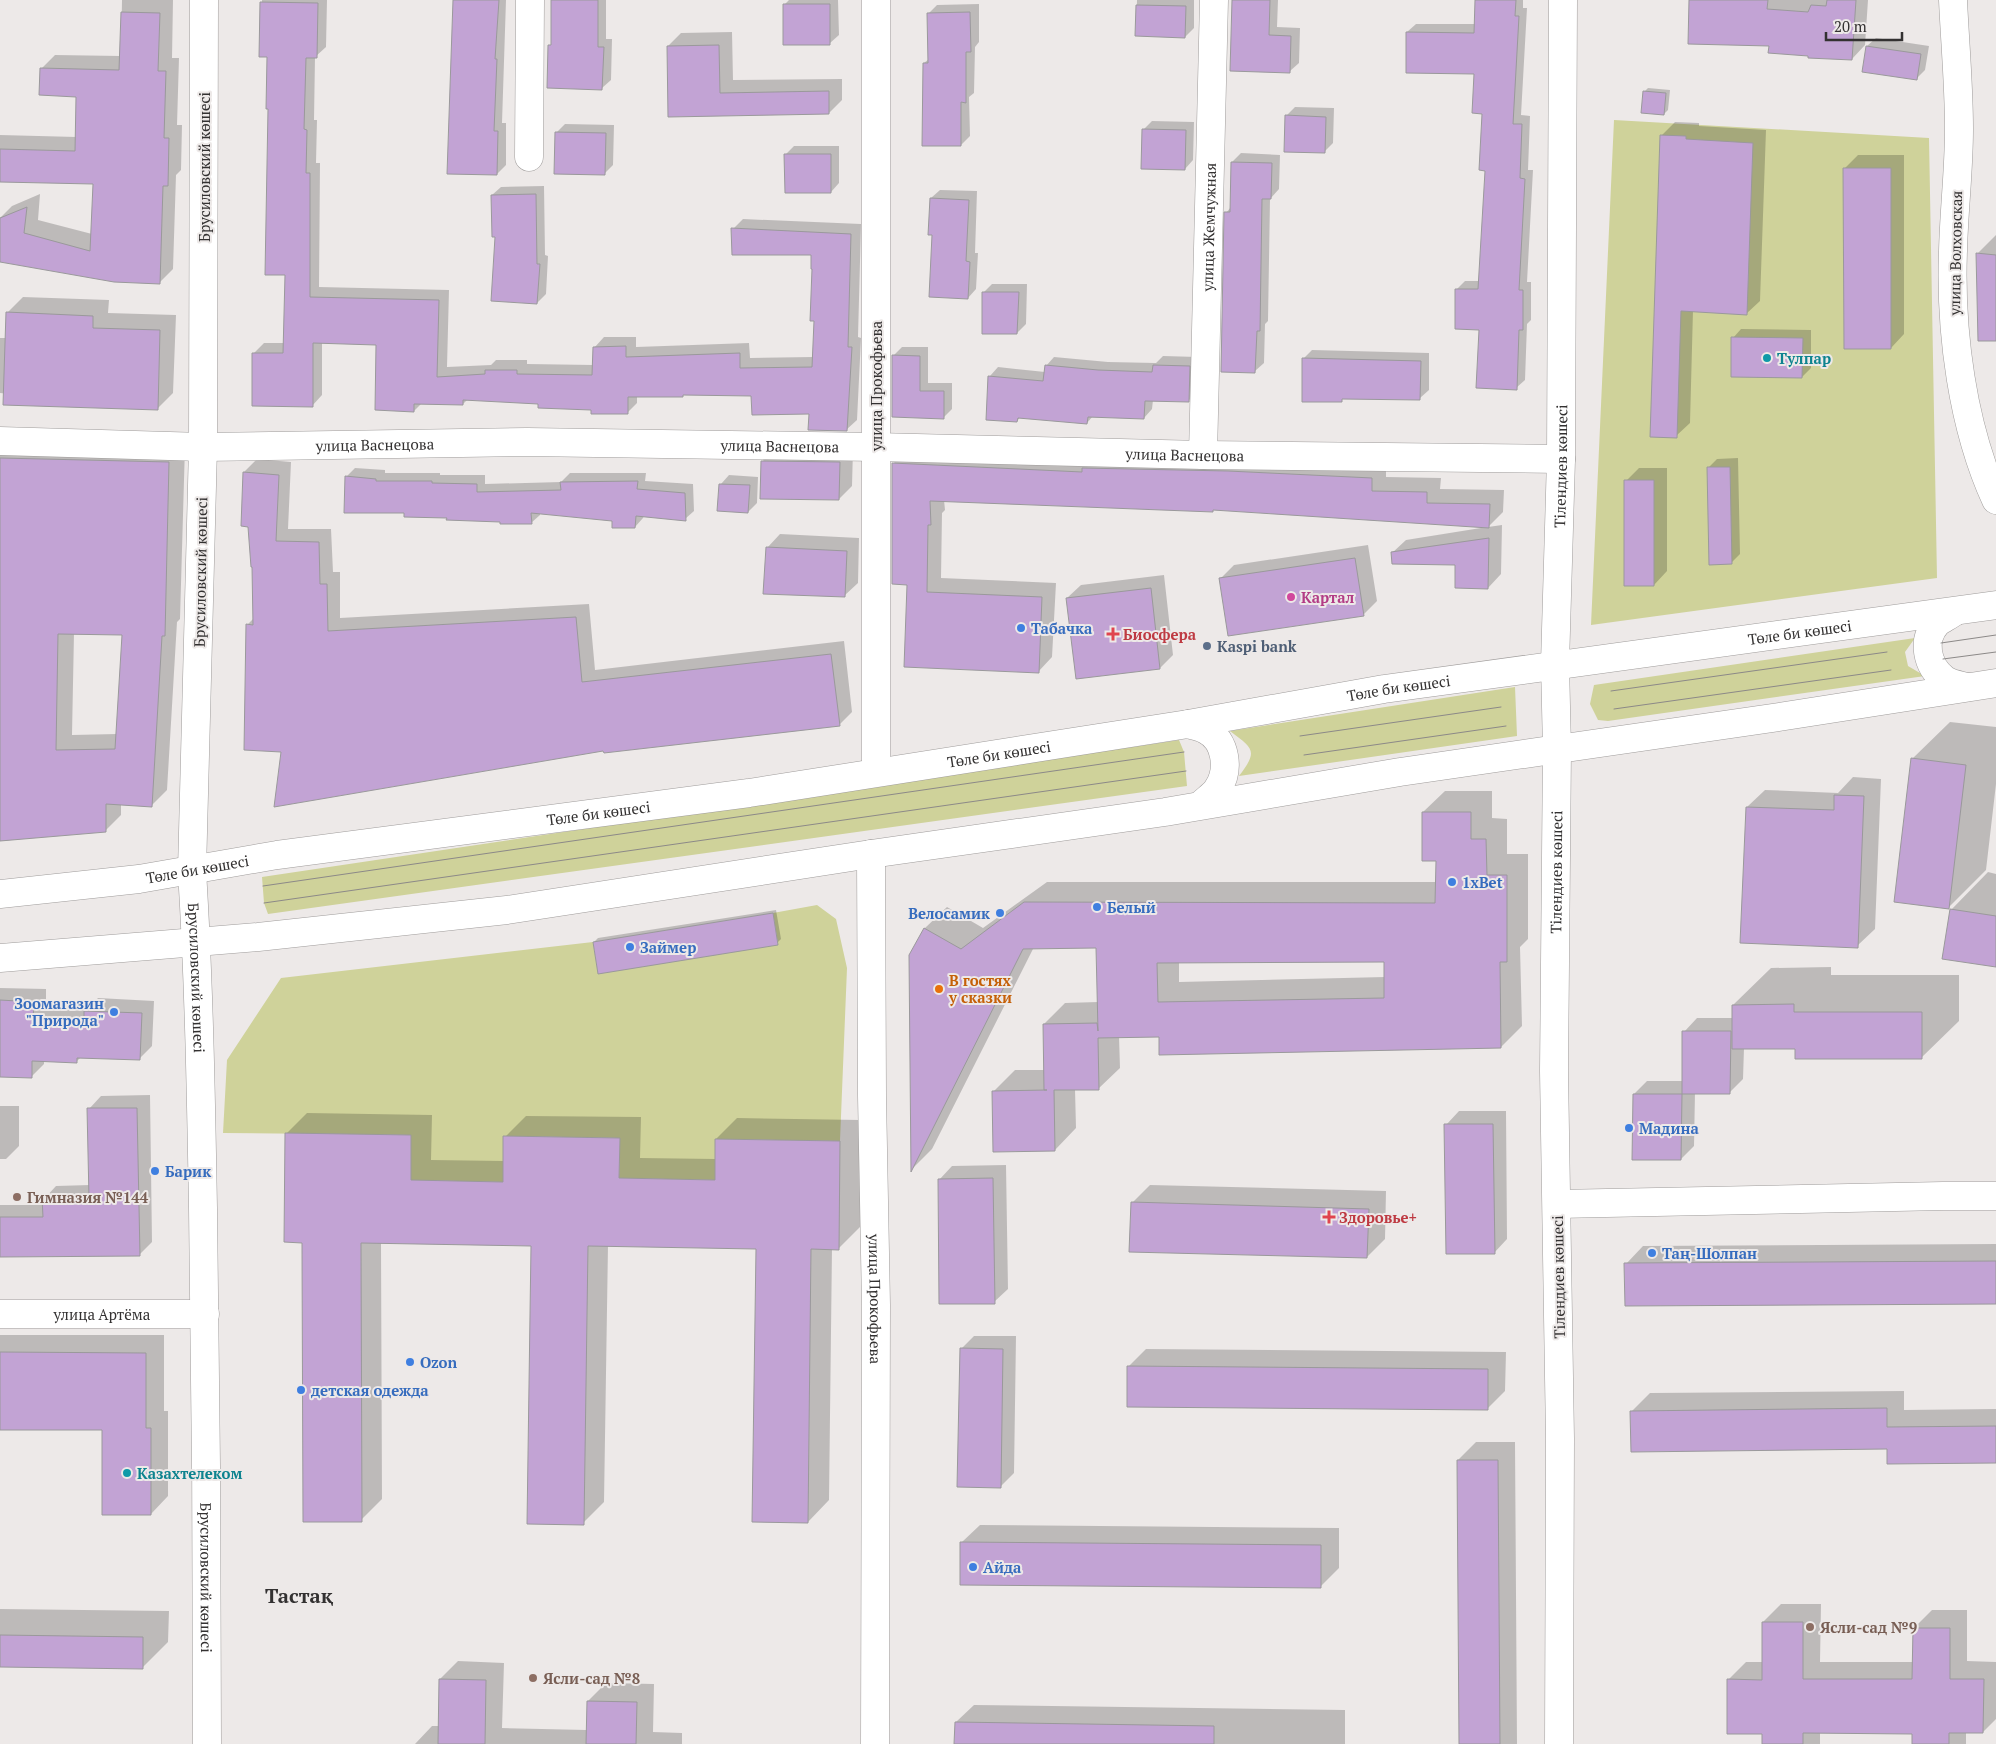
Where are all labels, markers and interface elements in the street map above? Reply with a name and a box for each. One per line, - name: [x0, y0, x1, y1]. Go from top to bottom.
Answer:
- scale bar: [1826, 10, 1902, 42]
- text: 20 m: [1834, 16, 1867, 36]
- street label: Брусиловский көшесі: [194, 92, 214, 242]
- street label: улица Жемчужная: [1197, 162, 1220, 293]
- street label: улица Волховская: [1944, 190, 1966, 317]
- street label: улица Прокофьева: [866, 321, 886, 452]
- place label: Тулпар: [1777, 348, 1831, 368]
- marker: Тулпар: [1761, 352, 1773, 364]
- street label: Тілендиев көшесі: [1549, 404, 1571, 528]
- street label: улица Васнецова: [314, 433, 435, 455]
- street label: улица Васнецова: [719, 435, 840, 456]
- street label: улица Васнецова: [1124, 443, 1245, 465]
- street label: Брусиловский көшесі: [189, 497, 211, 647]
- place label: Картал: [1301, 587, 1354, 607]
- marker: Картал: [1285, 591, 1297, 603]
- street label: Төле би көшесі: [1747, 615, 1853, 649]
- place label: Табачка: [1031, 618, 1093, 638]
- marker: Табачка: [1015, 622, 1027, 634]
- place label: Биосфера: [1123, 624, 1197, 644]
- marker: Биосфера: [1107, 628, 1119, 640]
- place label: Kaspi bank: [1217, 636, 1297, 656]
- marker: Kaspi bank: [1201, 640, 1213, 652]
- street label: Төле би көшесі: [1345, 670, 1452, 705]
- street label: Төле би көшесі: [946, 736, 1052, 772]
- street label: Төле би көшесі: [545, 796, 651, 829]
- street label: Тілендиев көшесі: [1545, 810, 1566, 934]
- street label: Төле би көшесі: [144, 850, 250, 888]
- place label: 1xBet: [1462, 872, 1503, 892]
- marker: 1xBet: [1446, 876, 1458, 888]
- place label: Белый: [1107, 897, 1156, 917]
- marker: Белый: [1091, 901, 1103, 913]
- street label: Брусиловский көшесі: [184, 902, 210, 1053]
- place label: Велосамик: [908, 903, 990, 923]
- marker: Велосамик: [994, 907, 1006, 919]
- place label: Займер: [640, 937, 696, 957]
- marker: Займер: [624, 941, 636, 953]
- place label: В гостях у сказки: [948, 970, 1012, 1007]
- marker: В гостях у сказки: [933, 983, 945, 995]
- place label: Зоомагазин "Природа": [14, 993, 104, 1030]
- marker: Зоомагазин "Природа": [108, 1006, 120, 1018]
- place label: Мадина: [1639, 1118, 1699, 1138]
- marker: Мадина: [1623, 1122, 1635, 1134]
- place label: Барик: [165, 1161, 211, 1181]
- marker: Барик: [149, 1165, 161, 1177]
- place label: Гимназия №144: [27, 1187, 149, 1207]
- marker: Гимназия №144: [11, 1191, 23, 1203]
- place label: Здоровье+: [1339, 1207, 1417, 1227]
- marker: Здоровье+: [1323, 1211, 1335, 1223]
- street label: Тілендиев көшесі: [1547, 1215, 1569, 1339]
- street label: улица Прокофьева: [865, 1233, 886, 1365]
- place label: Таң-Шолпан: [1662, 1243, 1757, 1263]
- marker: Таң-Шолпан: [1646, 1247, 1658, 1259]
- street label: улица Артёма: [53, 1304, 151, 1324]
- place label: Ozon: [420, 1352, 457, 1372]
- marker: Ozon: [404, 1356, 416, 1368]
- place label: детская одежда: [311, 1380, 429, 1400]
- marker: детская одежда: [295, 1384, 307, 1396]
- place label: Казахтелеком: [137, 1463, 242, 1483]
- marker: Казахтелеком: [121, 1467, 133, 1479]
- street label: Брусиловский көшесі: [196, 1502, 217, 1653]
- place label: Айда: [983, 1557, 1022, 1577]
- marker: Айда: [967, 1561, 979, 1573]
- district label: Тастақ: [265, 1582, 334, 1609]
- place label: Ясли-сад №9: [1820, 1617, 1917, 1637]
- marker: Ясли-сад №9: [1804, 1621, 1816, 1633]
- place label: Ясли-сад №8: [543, 1668, 640, 1688]
- marker: Ясли-сад №8: [527, 1672, 539, 1684]

